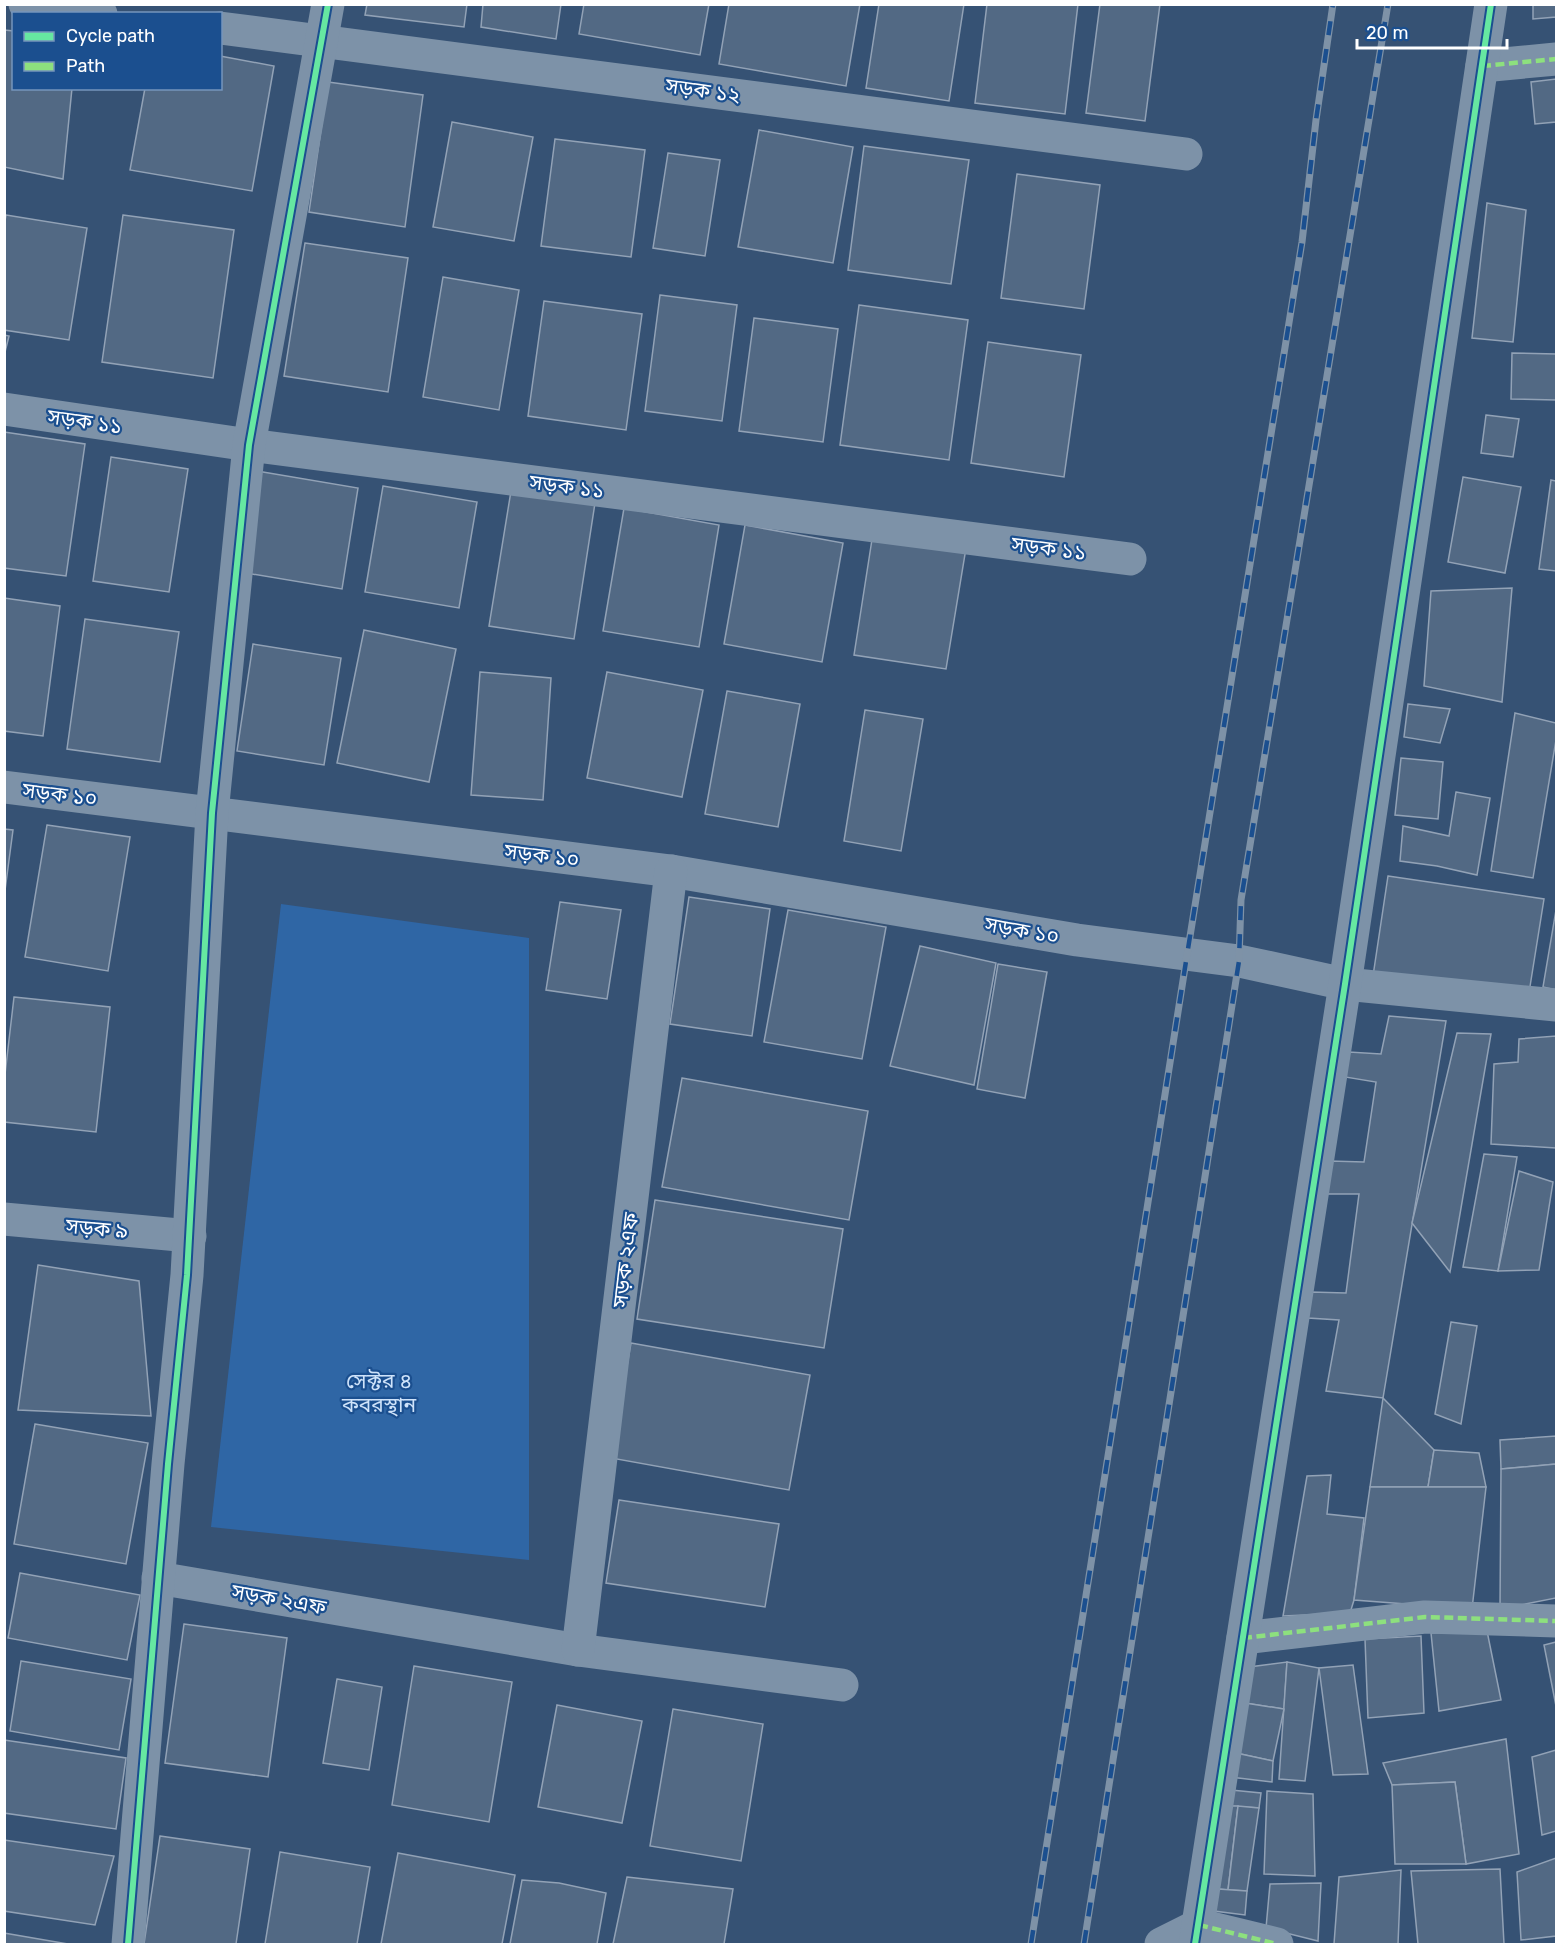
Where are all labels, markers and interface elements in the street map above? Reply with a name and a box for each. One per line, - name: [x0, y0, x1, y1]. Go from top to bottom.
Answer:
- legend: [12, 12, 222, 90]
- scale bar: [1357, 12, 1507, 50]
- text: 20 m: [1366, 22, 1408, 44]
- text: Cycle path: [66, 25, 155, 47]
- text: Path: [66, 55, 105, 77]
- street label: সড়ক ১২: [663, 72, 742, 108]
- street label: সড়ক ১১: [45, 403, 124, 439]
- street label: সড়ক ১১: [527, 469, 606, 503]
- street label: সড়ক ১১: [1009, 531, 1088, 565]
- street label: সড়ক ১০: [20, 777, 99, 811]
- street label: সড়ক ১০: [502, 838, 581, 872]
- street label: সড়ক ১০: [982, 911, 1061, 949]
- street label: সড়ক ২এফ: [607, 1211, 643, 1310]
- street label: সড়ক ৯: [64, 1213, 129, 1243]
- park label: সেক্টর ৪ কবরস্থান: [341, 1368, 416, 1417]
- street label: সড়ক ২এফ: [229, 1578, 329, 1620]

